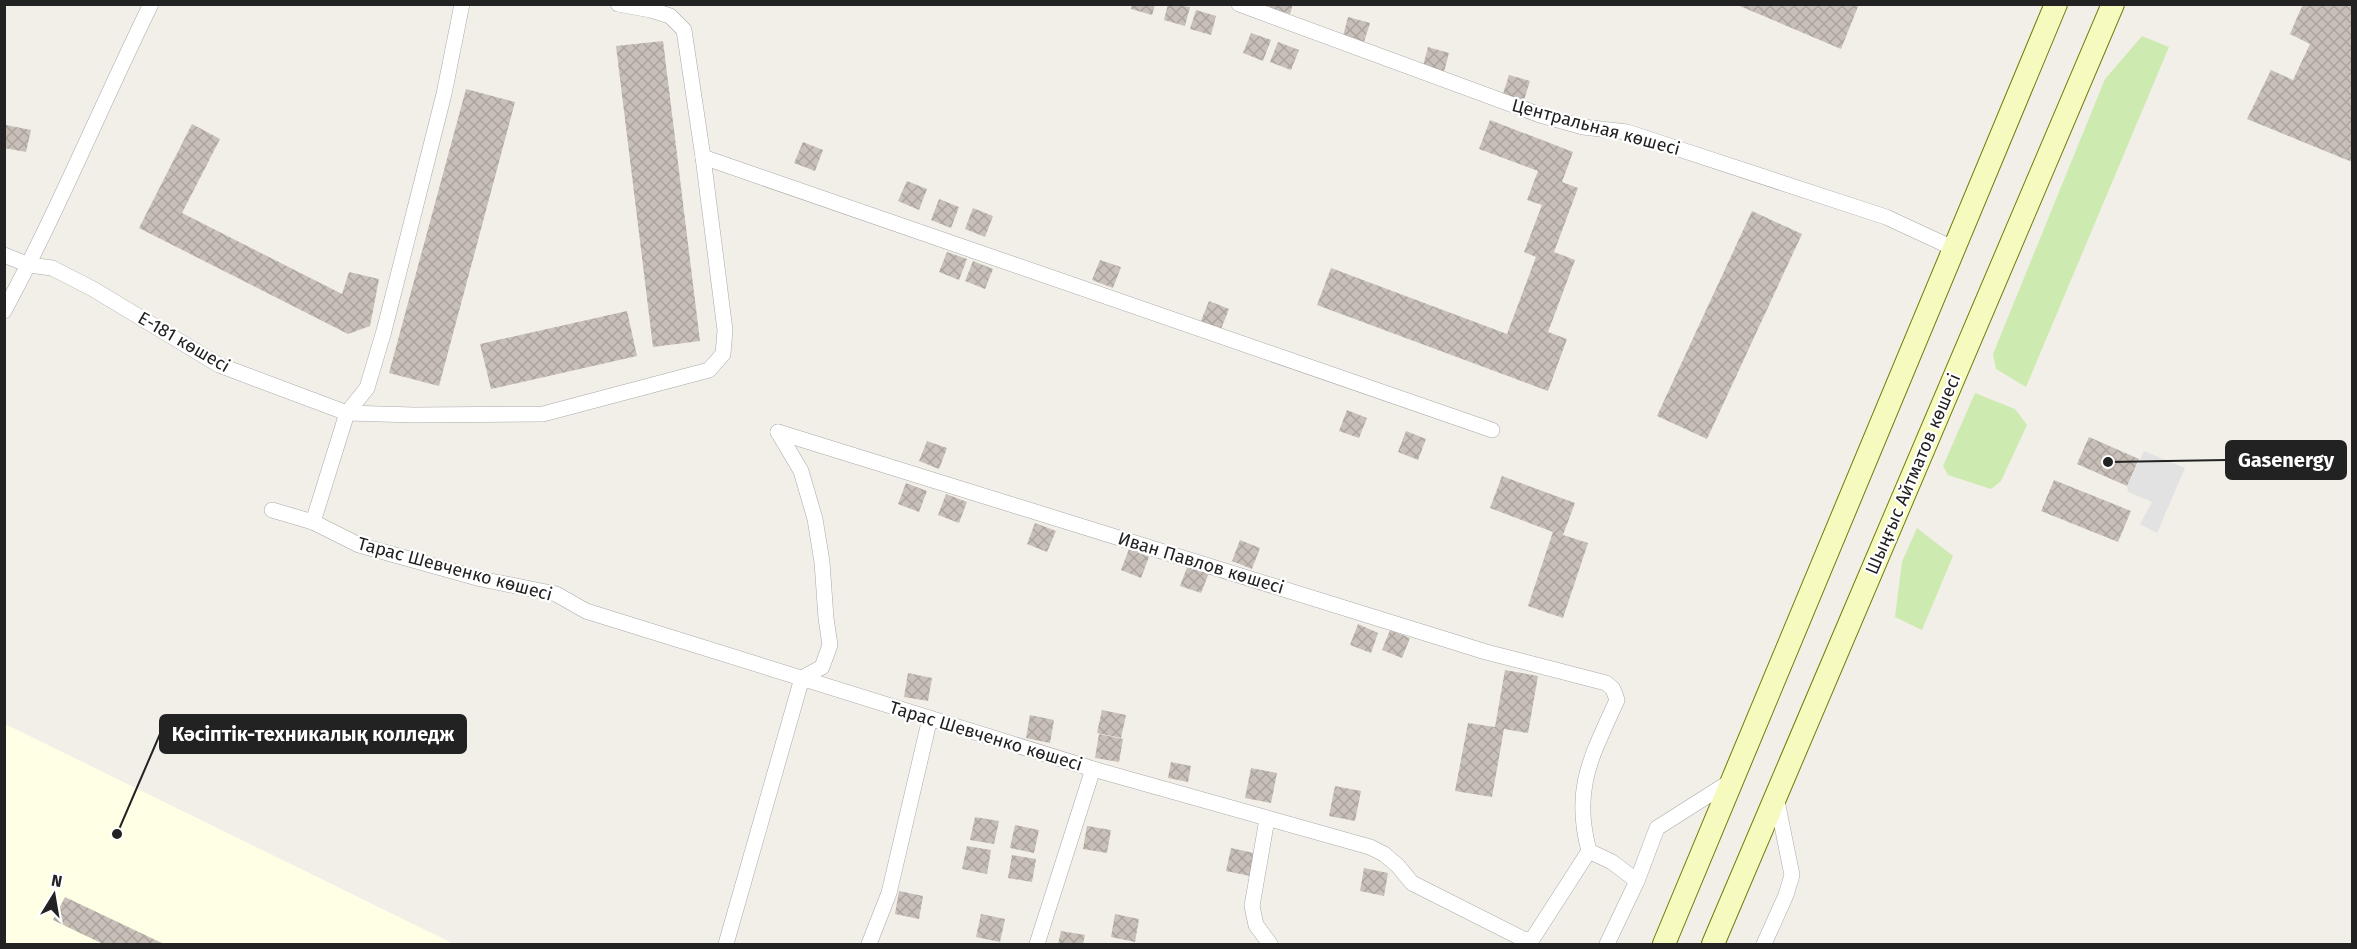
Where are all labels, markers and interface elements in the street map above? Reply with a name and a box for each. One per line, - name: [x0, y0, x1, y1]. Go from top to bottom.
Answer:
- street label: Центральная көшесі: [1510, 94, 1682, 160]
- street label: Е-181 көшесі: [134, 307, 234, 377]
- street label: Шыңғыс Айтматов көшесі: [1861, 370, 1965, 578]
- callout: Gasenergy: [2226, 441, 2346, 479]
- text: Gasenergy: [2238, 448, 2335, 472]
- street label: Иван Павлов көшесі: [1115, 527, 1287, 599]
- street label: Тарас Шевченко көшесі: [355, 532, 555, 606]
- street label: Тарас Шевченко көшесі: [887, 696, 1085, 776]
- callout: Кәсіптік-техникалық колледж: [160, 715, 466, 753]
- text: Кәсіптік-техникалық колледж: [172, 722, 455, 746]
- north arrow: [24, 865, 84, 925]
- text: N: [50, 870, 64, 891]

